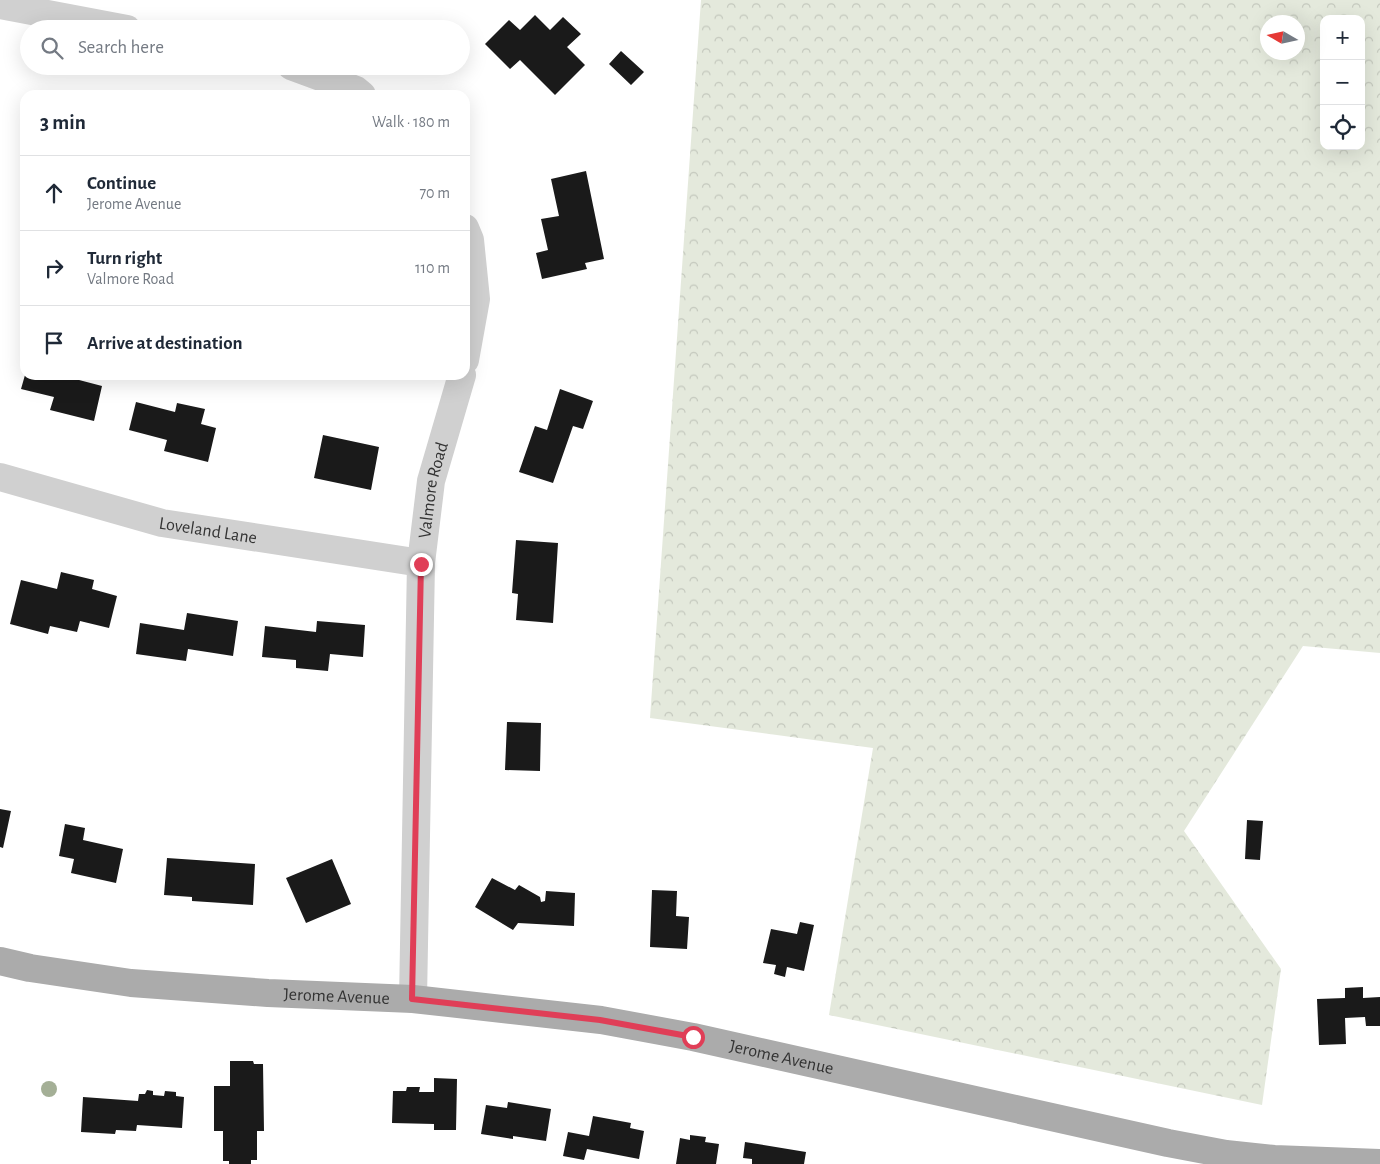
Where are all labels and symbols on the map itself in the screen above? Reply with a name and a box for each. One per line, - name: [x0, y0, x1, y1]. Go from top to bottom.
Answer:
- north arrow: [1260, 15, 1305, 60]
- street label: Valmore Road: [416, 440, 452, 539]
- street label: Loveland Lane: [158, 515, 258, 548]
- route end: [410, 553, 433, 576]
- street label: Jerome Avenue: [283, 986, 390, 1008]
- route start: [682, 1026, 705, 1049]
- street label: Jerome Avenue: [728, 1037, 835, 1078]

